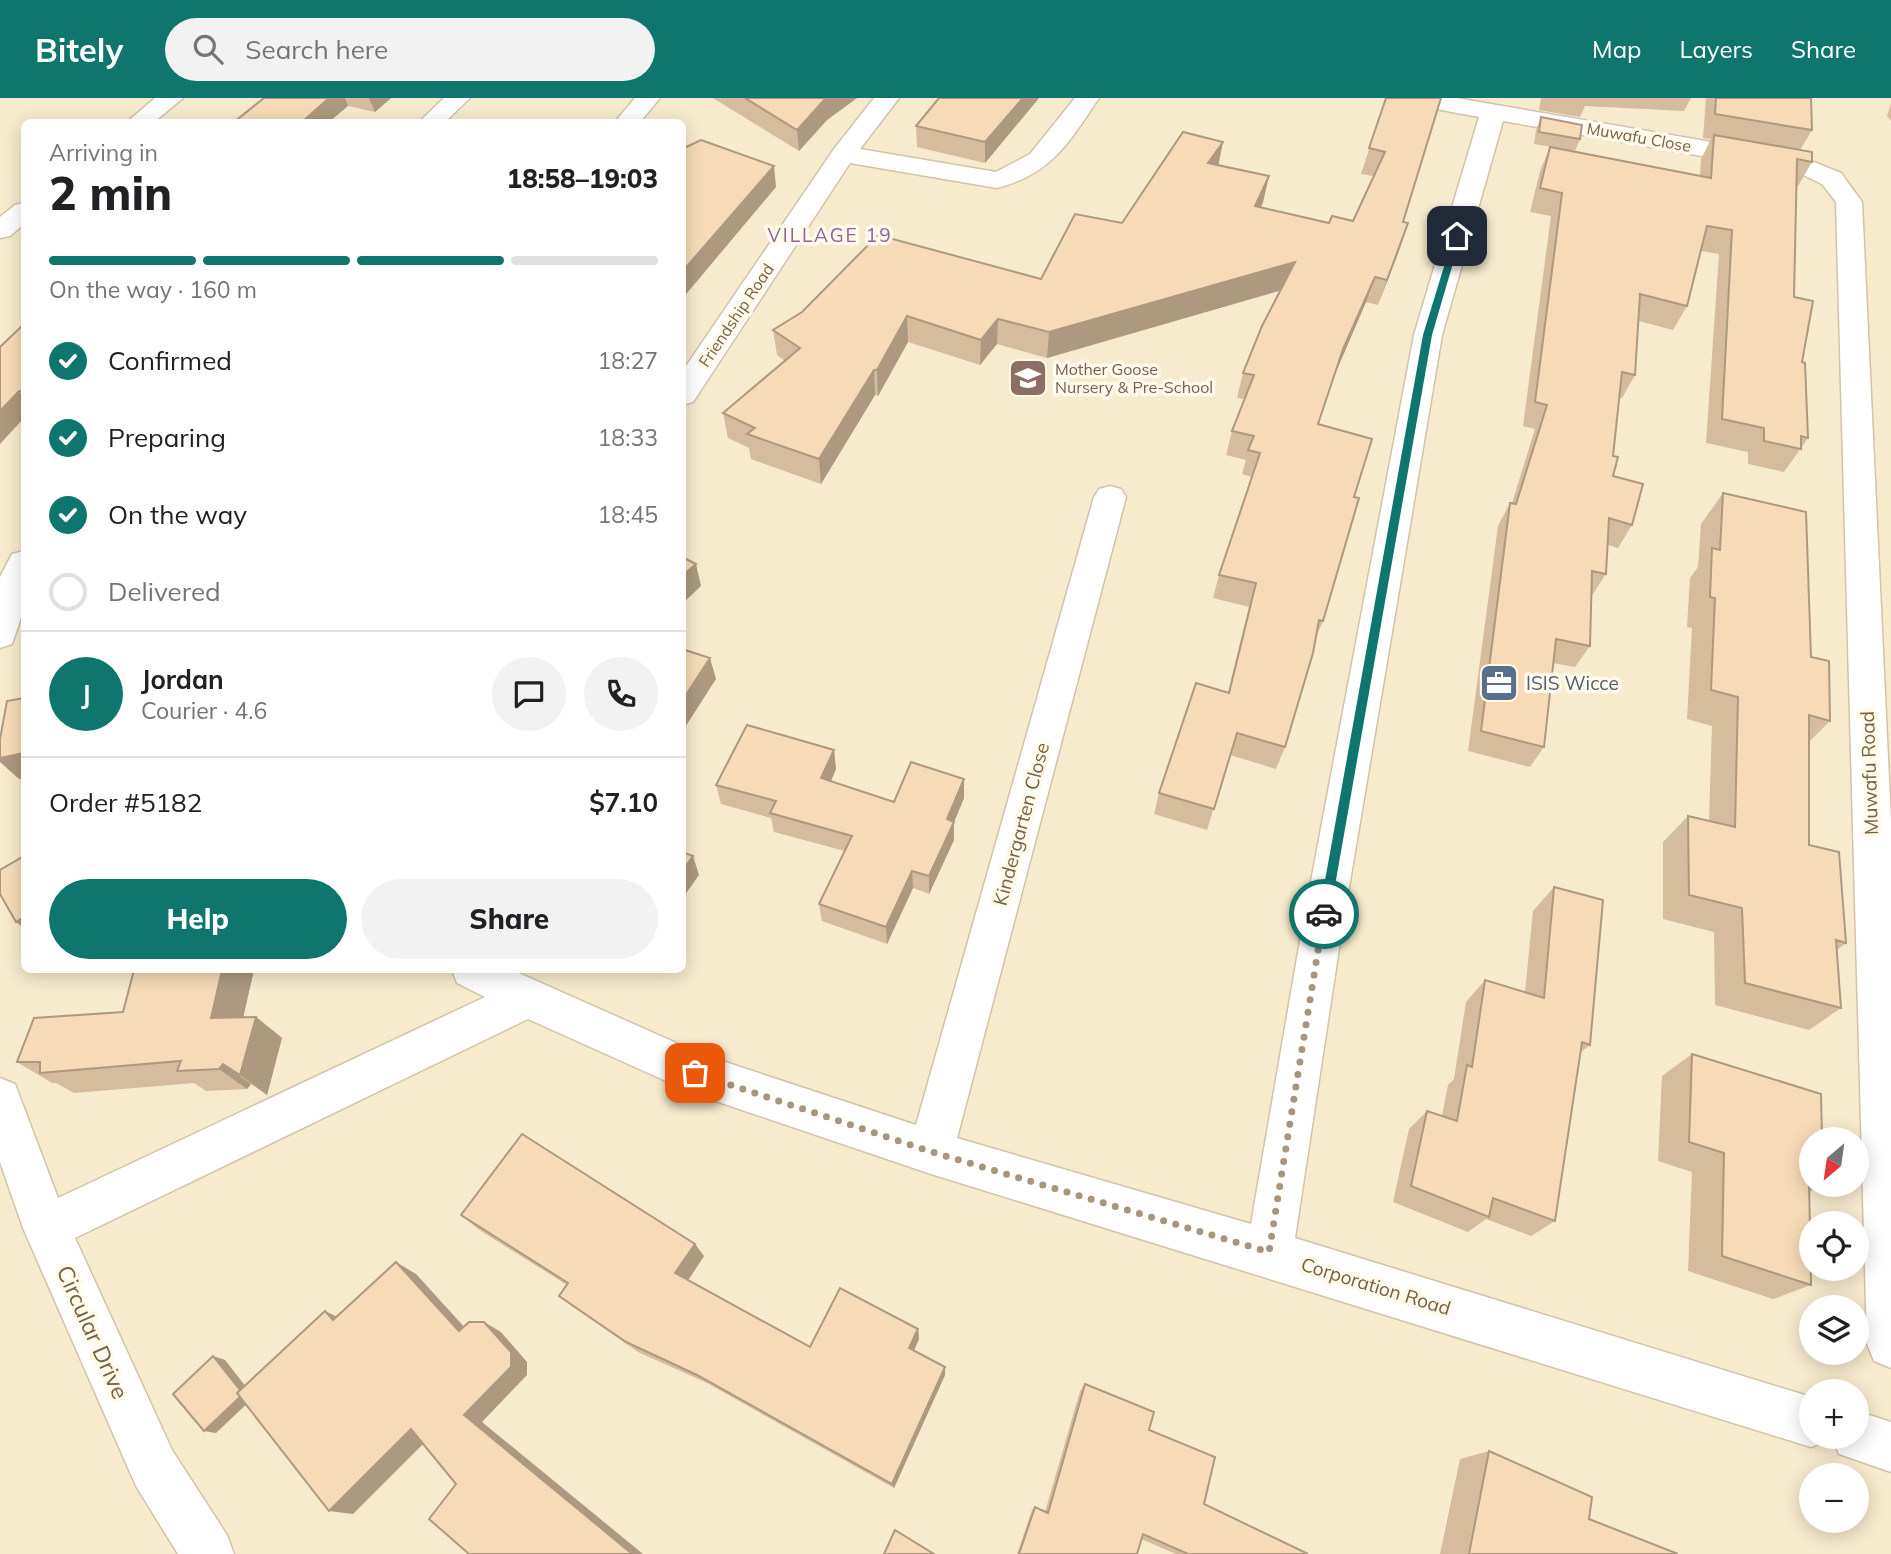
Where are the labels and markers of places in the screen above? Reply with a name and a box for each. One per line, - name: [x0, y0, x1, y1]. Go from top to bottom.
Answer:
- pin: [1427, 206, 1487, 266]
- school or university icon: Mother Goose Nursery & Pre-School: [1007, 357, 1049, 399]
- place label: Mother Goose Nursery & Pre-School: [1055, 359, 1213, 397]
- office icon: ISIS Wicce: [1478, 662, 1520, 704]
- place label: ISIS Wicce: [1526, 671, 1619, 695]
- pin: [665, 1043, 725, 1103]

